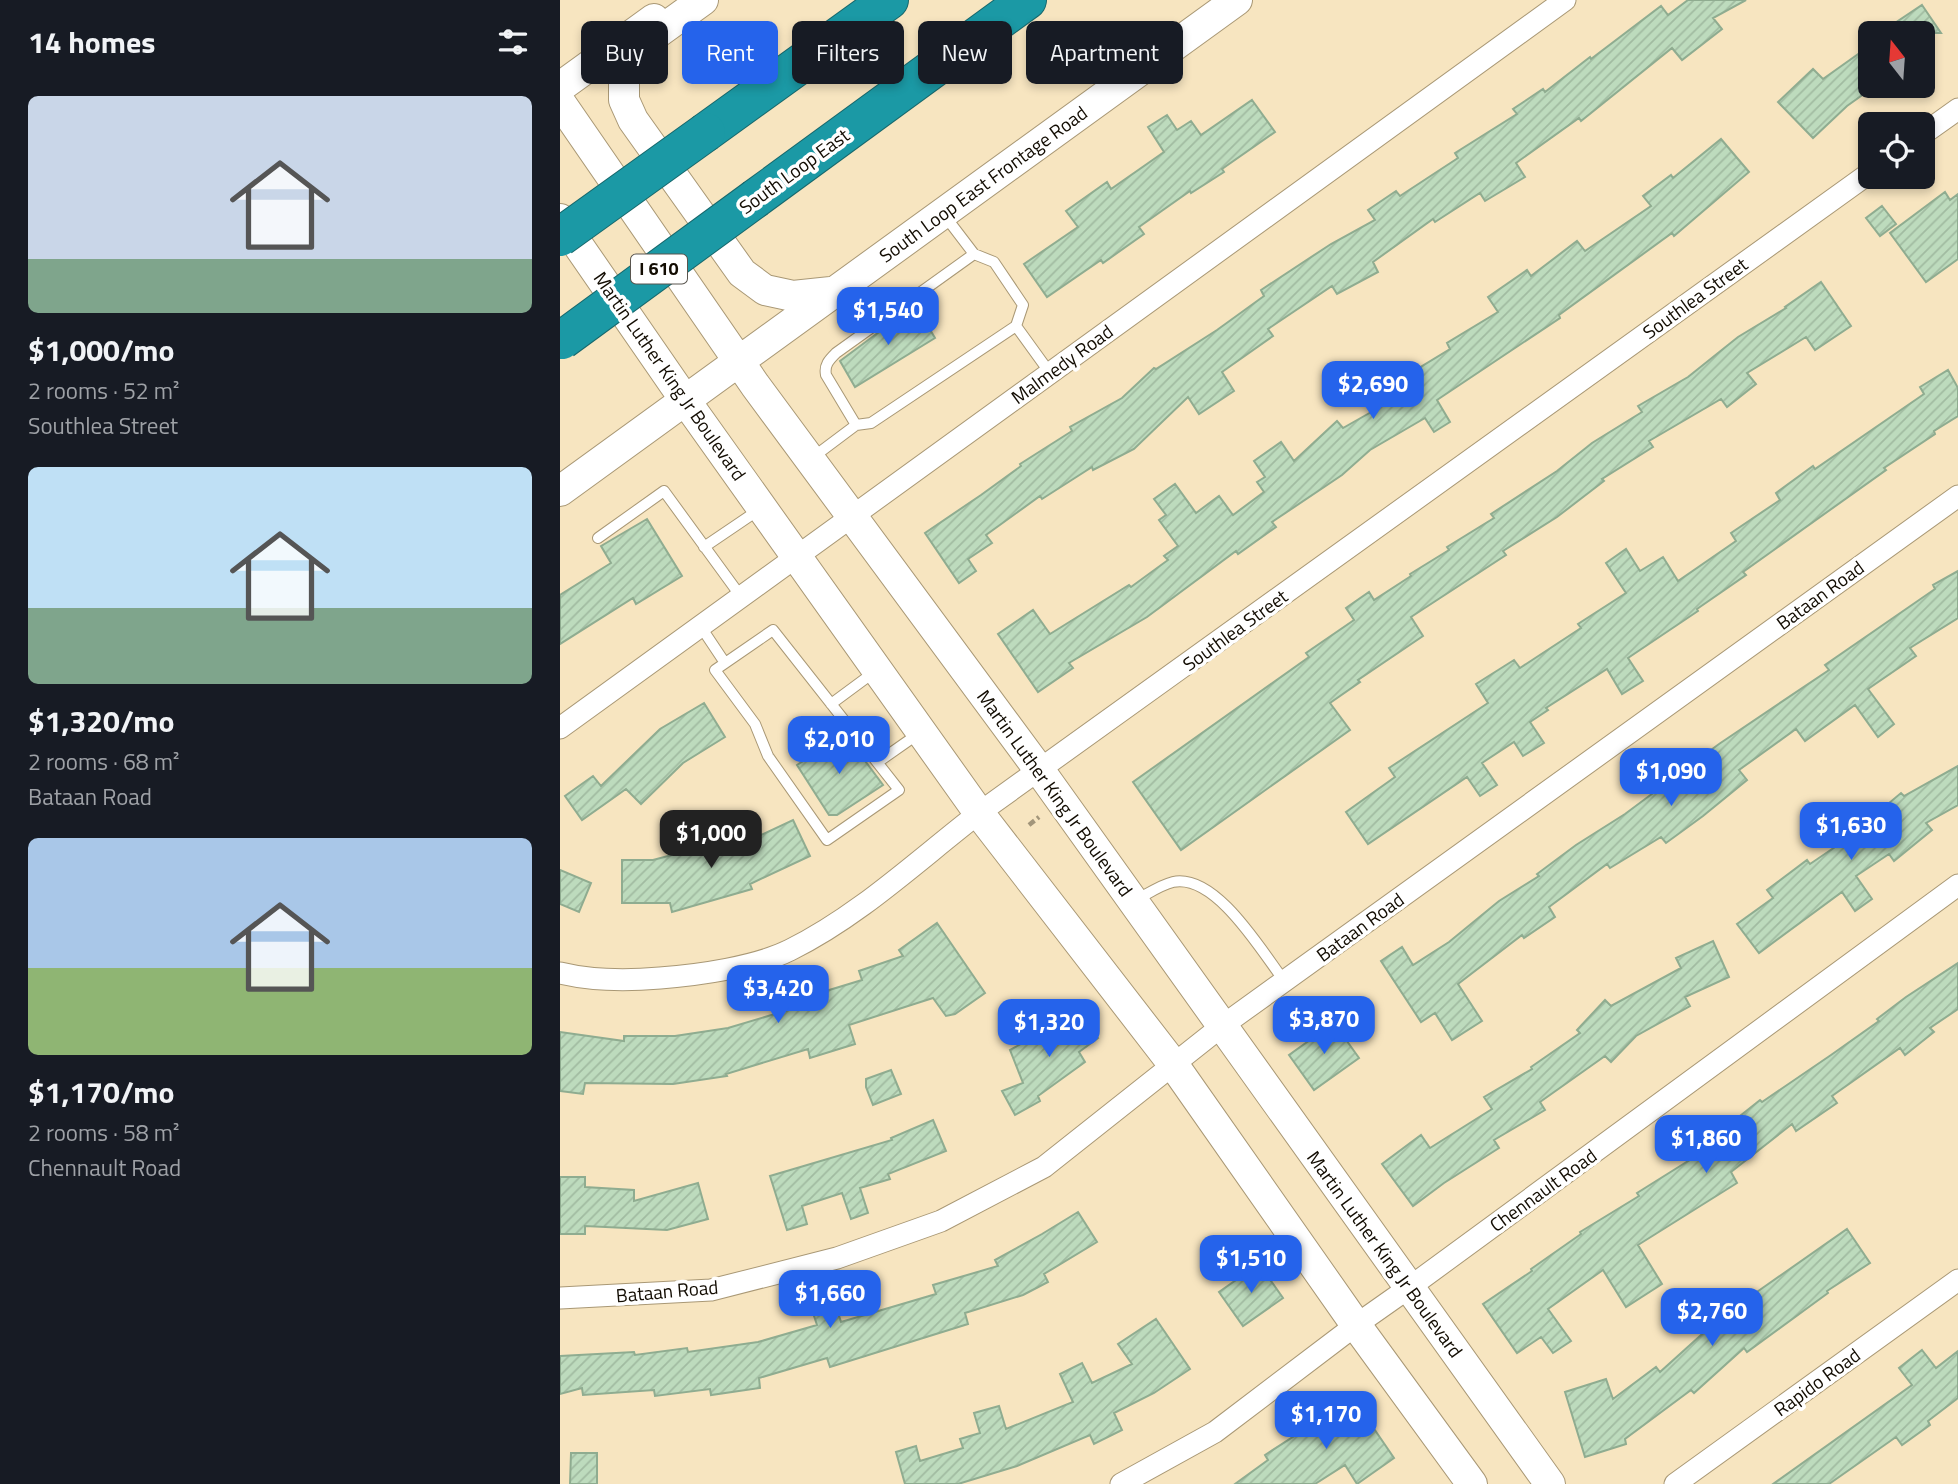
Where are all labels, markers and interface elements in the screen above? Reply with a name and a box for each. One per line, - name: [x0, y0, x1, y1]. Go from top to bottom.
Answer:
- text: 14 homes: [28, 19, 155, 65]
- chip: Buy: [581, 21, 668, 84]
- chip: Rent: [682, 21, 778, 84]
- chip: Filters: [792, 21, 904, 84]
- chip: New: [918, 21, 1012, 84]
- chip: Apartment: [1026, 21, 1183, 84]
- north arrow: [1858, 21, 1936, 98]
- map controls: [1858, 21, 1935, 189]
- icon: filters: [494, 23, 532, 61]
- street label: South Loop East Frontage Road: [872, 98, 1093, 269]
- button: locate: [1858, 112, 1935, 189]
- street label: South Loop East: [732, 120, 855, 221]
- icon: home: [217, 142, 343, 268]
- street label: Southlea Street: [1636, 249, 1754, 346]
- road number: I 610: [631, 255, 687, 284]
- street label: Martin Luther King Jr Boulevard: [587, 265, 754, 486]
- pin: $1,540: [831, 288, 945, 347]
- text: $1,540: [853, 292, 923, 327]
- street label: Malmedy Road: [1005, 317, 1119, 411]
- text: $1,000/mo: [28, 327, 174, 373]
- pin: $2,690: [1316, 362, 1430, 421]
- text: $2,690: [1338, 366, 1408, 401]
- text: 2 rooms · 52 m²: [28, 373, 179, 408]
- text: Southlea Street: [28, 408, 178, 443]
- icon: home: [217, 513, 343, 639]
- street label: Bataan Road: [1770, 553, 1870, 636]
- street label: Southlea Street: [1176, 581, 1294, 678]
- street label: Martin Luther King Jr Boulevard: [970, 683, 1140, 902]
- text: $1,320/mo: [28, 698, 174, 744]
- pin: $2,010: [782, 716, 896, 776]
- text: $2,010: [804, 721, 874, 756]
- text: 2 rooms · 68 m²: [28, 744, 179, 779]
- pin: $1,090: [1614, 748, 1728, 808]
- text: $1,090: [1636, 753, 1706, 788]
- text: Bataan Road: [28, 779, 152, 814]
- pin: $1,630: [1794, 802, 1908, 862]
- text: $1,630: [1816, 807, 1886, 842]
- pin: $1,000: [654, 810, 768, 870]
- text: $1,000: [676, 815, 746, 850]
- icon: home: [217, 884, 343, 1010]
- street label: Bataan Road: [1310, 885, 1410, 968]
- pin: $3,420: [721, 965, 835, 1025]
- text: $3,420: [743, 970, 813, 1005]
- pin: $3,870: [1267, 996, 1381, 1056]
- pin: $1,320: [992, 1000, 1106, 1059]
- text: $3,870: [1289, 1001, 1359, 1036]
- text: $1,320: [1014, 1004, 1084, 1039]
- text: $1,170/mo: [28, 1069, 174, 1115]
- text: 2 rooms · 58 m²: [28, 1115, 179, 1150]
- pin: $1,860: [1649, 1116, 1763, 1175]
- text: $1,860: [1671, 1120, 1741, 1155]
- street label: Chennault Road: [1483, 1141, 1602, 1239]
- street label: Martin Luther King Jr Boulevard: [1300, 1144, 1470, 1363]
- text: Chennault Road: [28, 1150, 181, 1185]
- pin: $1,510: [1194, 1236, 1308, 1295]
- text: $1,510: [1216, 1240, 1286, 1275]
- pin: $1,660: [773, 1270, 887, 1330]
- street label: Bataan Road: [615, 1272, 719, 1309]
- text: $1,660: [795, 1275, 865, 1310]
- pin: $2,760: [1655, 1288, 1769, 1348]
- text: $2,760: [1677, 1293, 1747, 1328]
- street label: Rapido Road: [1767, 1340, 1866, 1423]
- pin: $1,170: [1269, 1392, 1383, 1451]
- text: $1,170: [1291, 1396, 1361, 1431]

